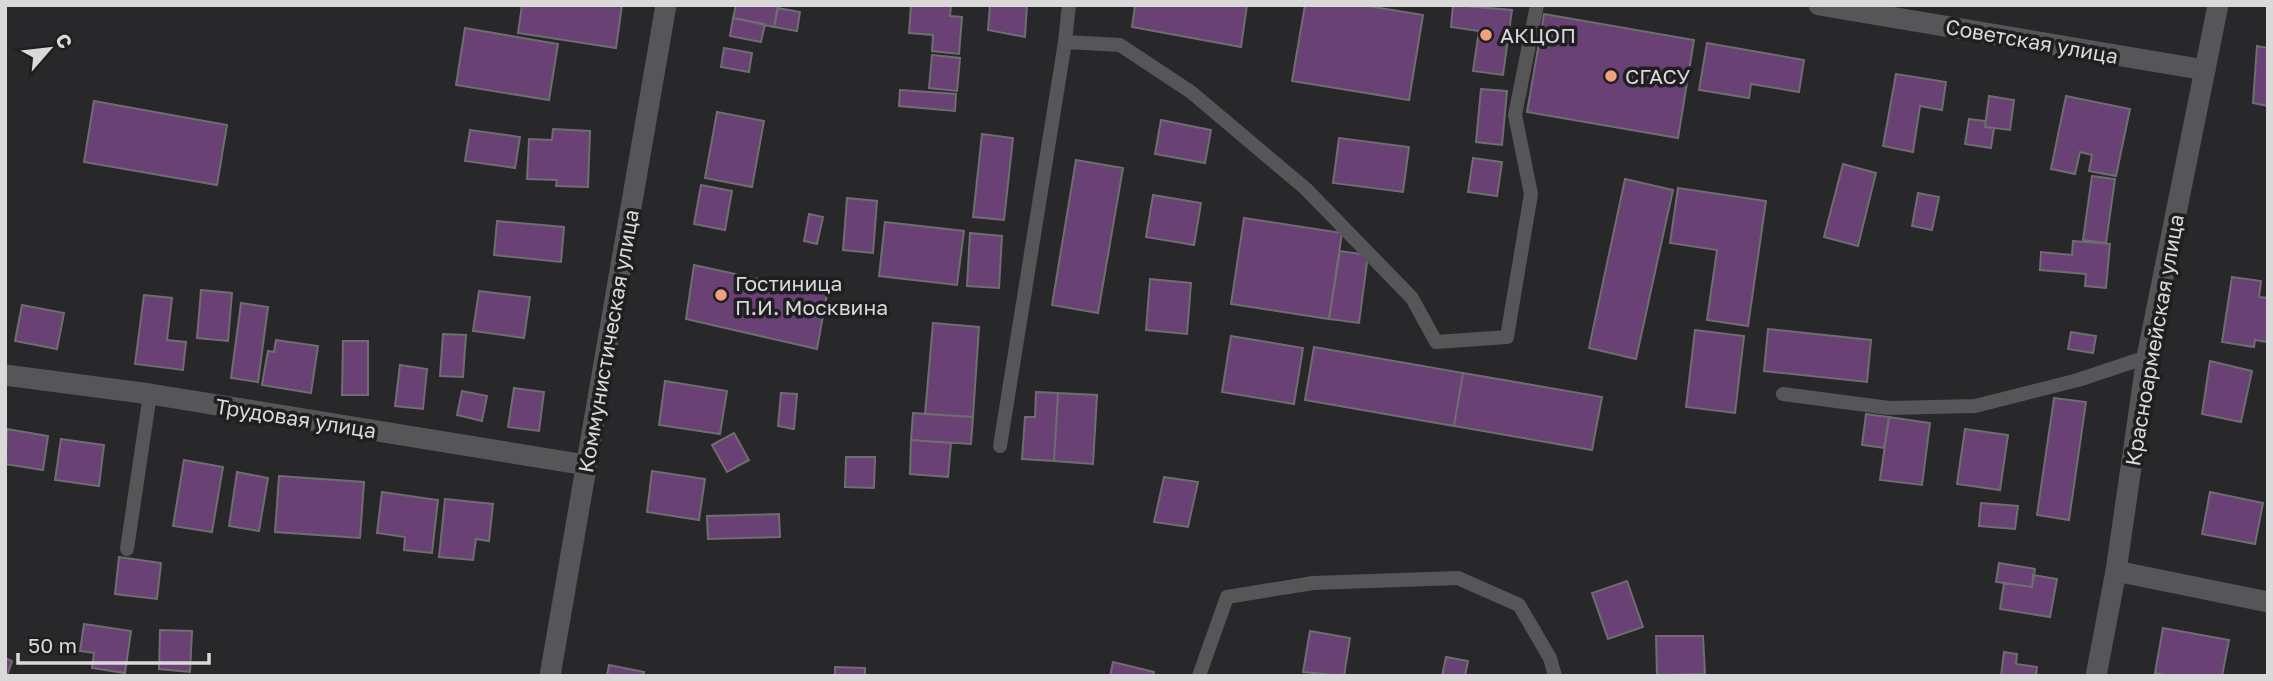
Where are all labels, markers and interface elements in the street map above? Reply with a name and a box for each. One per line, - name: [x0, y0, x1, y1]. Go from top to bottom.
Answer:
- street label: Советская улица: [1944, 13, 2120, 69]
- north arrow: [14, 14, 84, 84]
- place label: АКЦОП: [1500, 22, 1576, 48]
- marker: АКЦОП: [1478, 27, 1494, 43]
- text: С: [51, 29, 78, 52]
- place label: СГАСУ: [1625, 63, 1690, 89]
- marker: СГАСУ: [1603, 68, 1619, 84]
- street label: Коммунистическая улица: [572, 207, 644, 475]
- street label: Красноармейская улица: [2119, 212, 2189, 468]
- place label: Гостиница П.И. Москвина: [735, 270, 888, 320]
- marker: Гостиница П.И. Москвина: [713, 287, 729, 303]
- street label: Трудовая улица: [214, 392, 378, 444]
- scale bar: [18, 622, 208, 666]
- text: 50 m: [28, 632, 77, 658]

